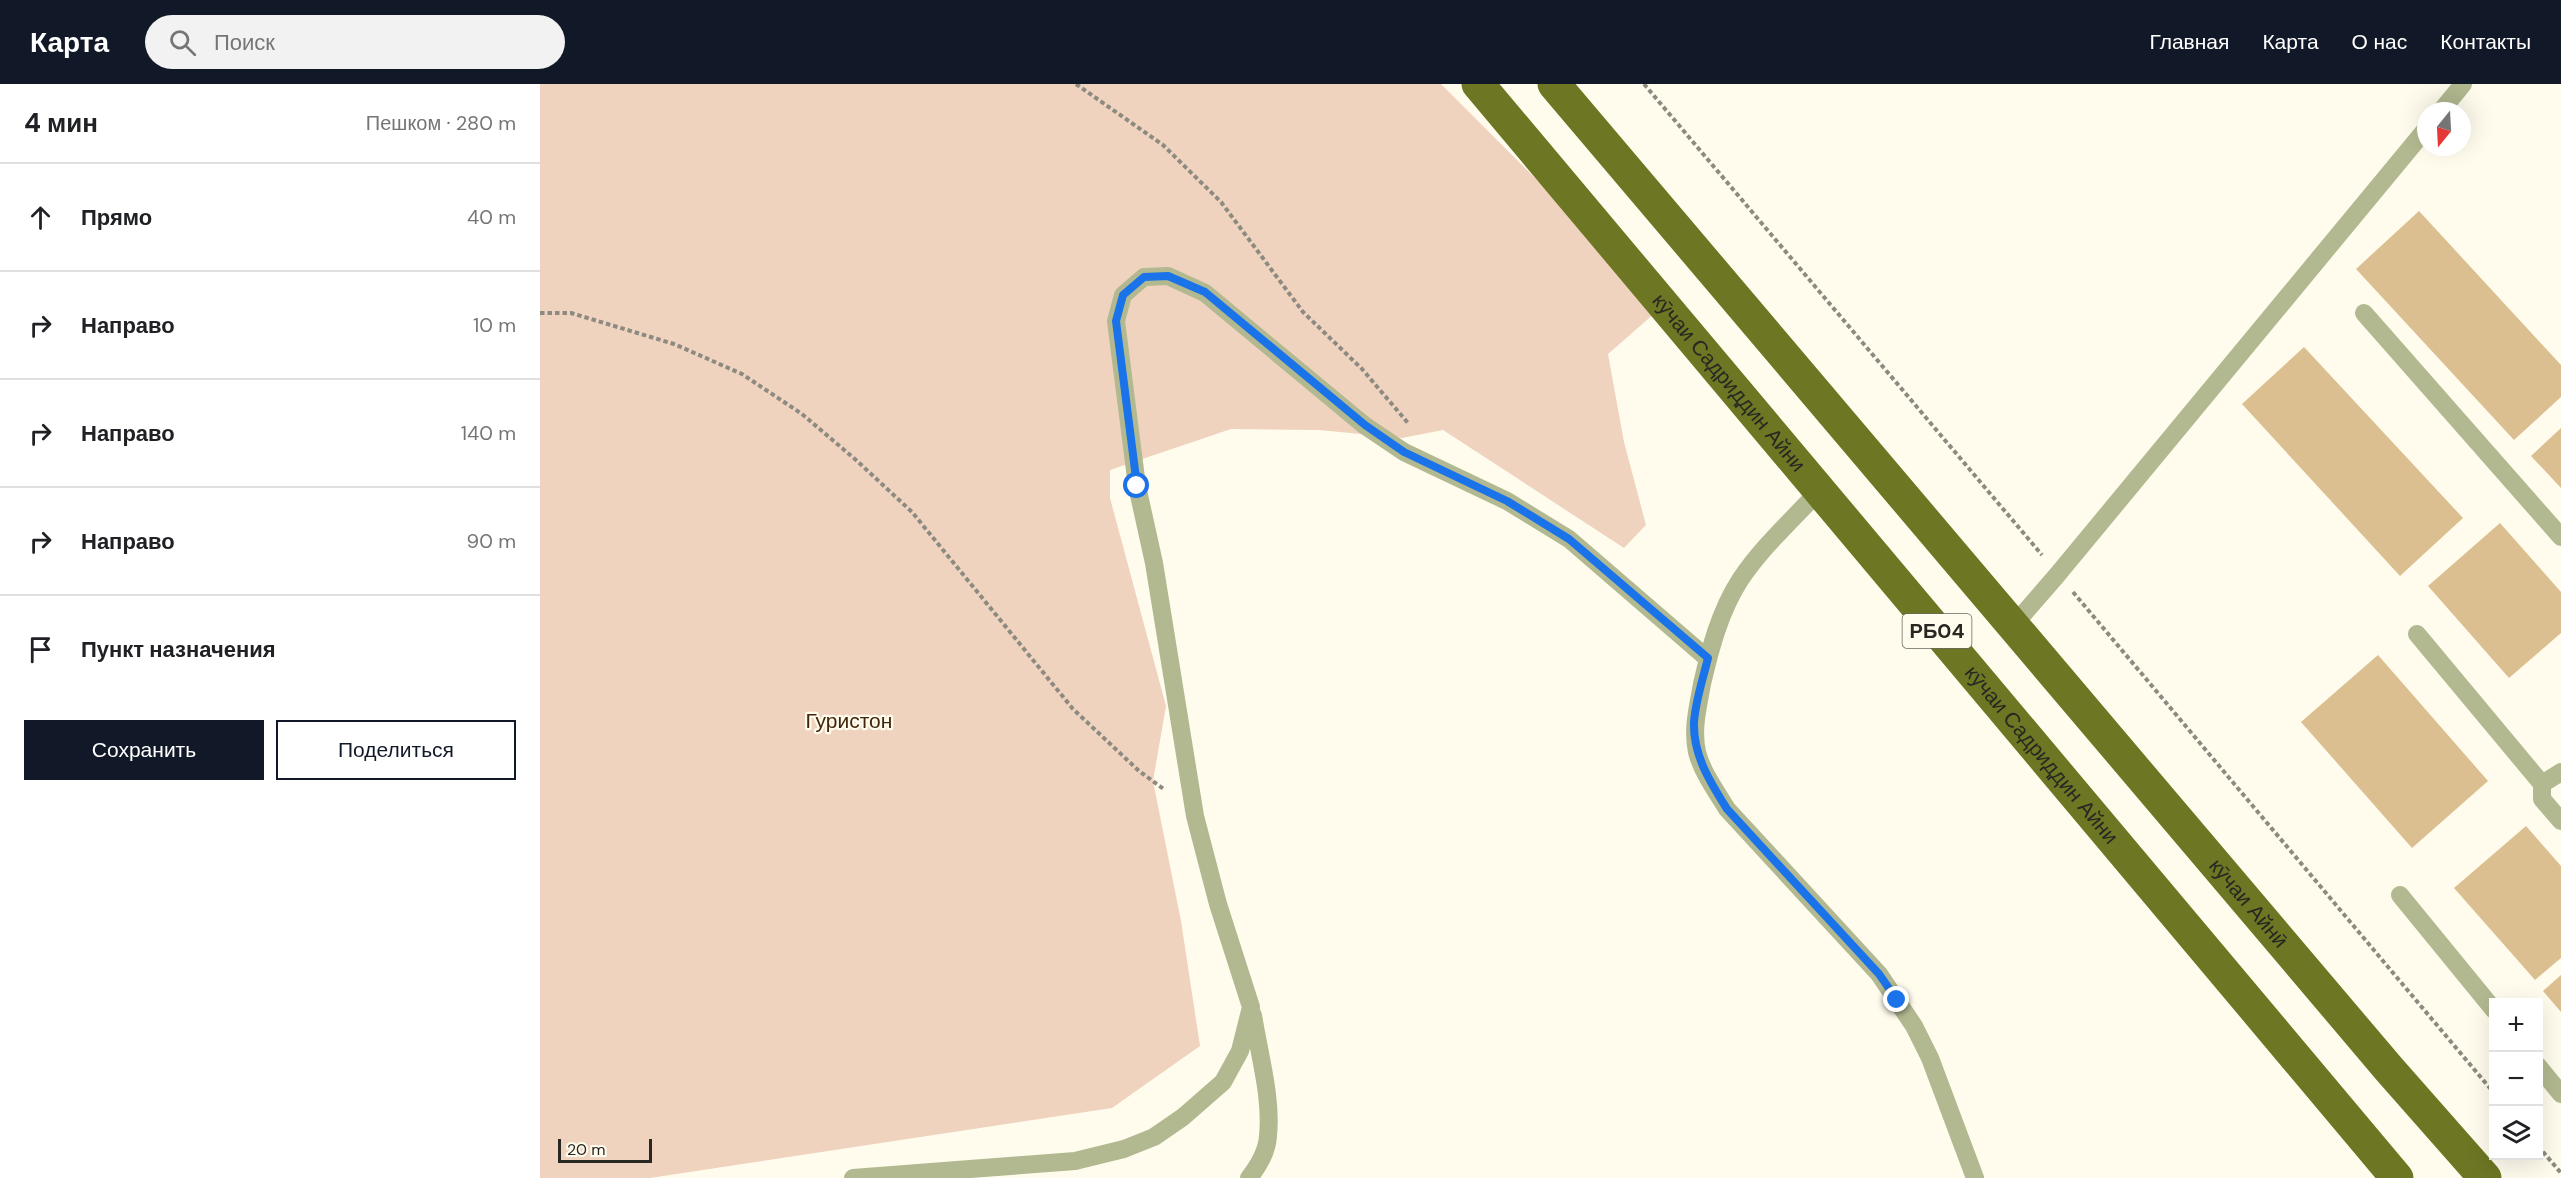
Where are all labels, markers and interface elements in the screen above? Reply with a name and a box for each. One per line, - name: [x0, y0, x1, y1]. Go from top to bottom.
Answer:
- search box: [145, 15, 565, 69]
- text: Карта: [30, 24, 109, 61]
- icon: search: [166, 26, 199, 59]
- text: Поиск: [214, 28, 275, 57]
- text: Главная: [2149, 28, 2229, 56]
- text: Карта: [2262, 28, 2319, 56]
- text: О нас: [2352, 28, 2407, 56]
- text: Контакты: [2440, 28, 2531, 56]
- north arrow: [2417, 102, 2471, 156]
- text: 4 мин: [24, 106, 98, 140]
- text: Пешком · 280 m: [366, 110, 516, 136]
- icon: ahead: [24, 201, 57, 234]
- text: Прямо: [81, 203, 152, 232]
- text: 40 m: [467, 204, 516, 230]
- street label: кӯчаи Садриддин Айни: [1646, 287, 1812, 478]
- icon: right: [24, 309, 57, 342]
- text: Направо: [81, 311, 175, 340]
- text: 10 m: [473, 312, 516, 338]
- icon: right: [24, 417, 57, 450]
- text: Направо: [81, 419, 175, 448]
- text: 140 m: [461, 420, 516, 446]
- route start: [1123, 472, 1149, 498]
- icon: right: [24, 525, 57, 558]
- text: Направо: [81, 527, 175, 556]
- text: 90 m: [467, 528, 516, 554]
- road number: РБ04: [1902, 614, 1972, 648]
- icon: arrive: [24, 633, 57, 666]
- text: Пункт назначения: [81, 635, 276, 664]
- street label: кӯчаи Садриддин Айни: [1958, 660, 2125, 850]
- park label: Гуристон: [806, 707, 892, 735]
- button: Сохранить: [24, 720, 264, 780]
- button: Поделиться: [276, 720, 516, 780]
- street label: кӯчаи Айнӣ: [2203, 853, 2294, 954]
- route end: [1883, 986, 1909, 1012]
- map controls: [2489, 998, 2543, 1160]
- button: +: [2489, 998, 2543, 1052]
- button: −: [2489, 1052, 2543, 1106]
- button: layers: [2489, 1106, 2543, 1160]
- scale bar: [558, 1136, 652, 1164]
- text: 20 m: [567, 1139, 606, 1160]

